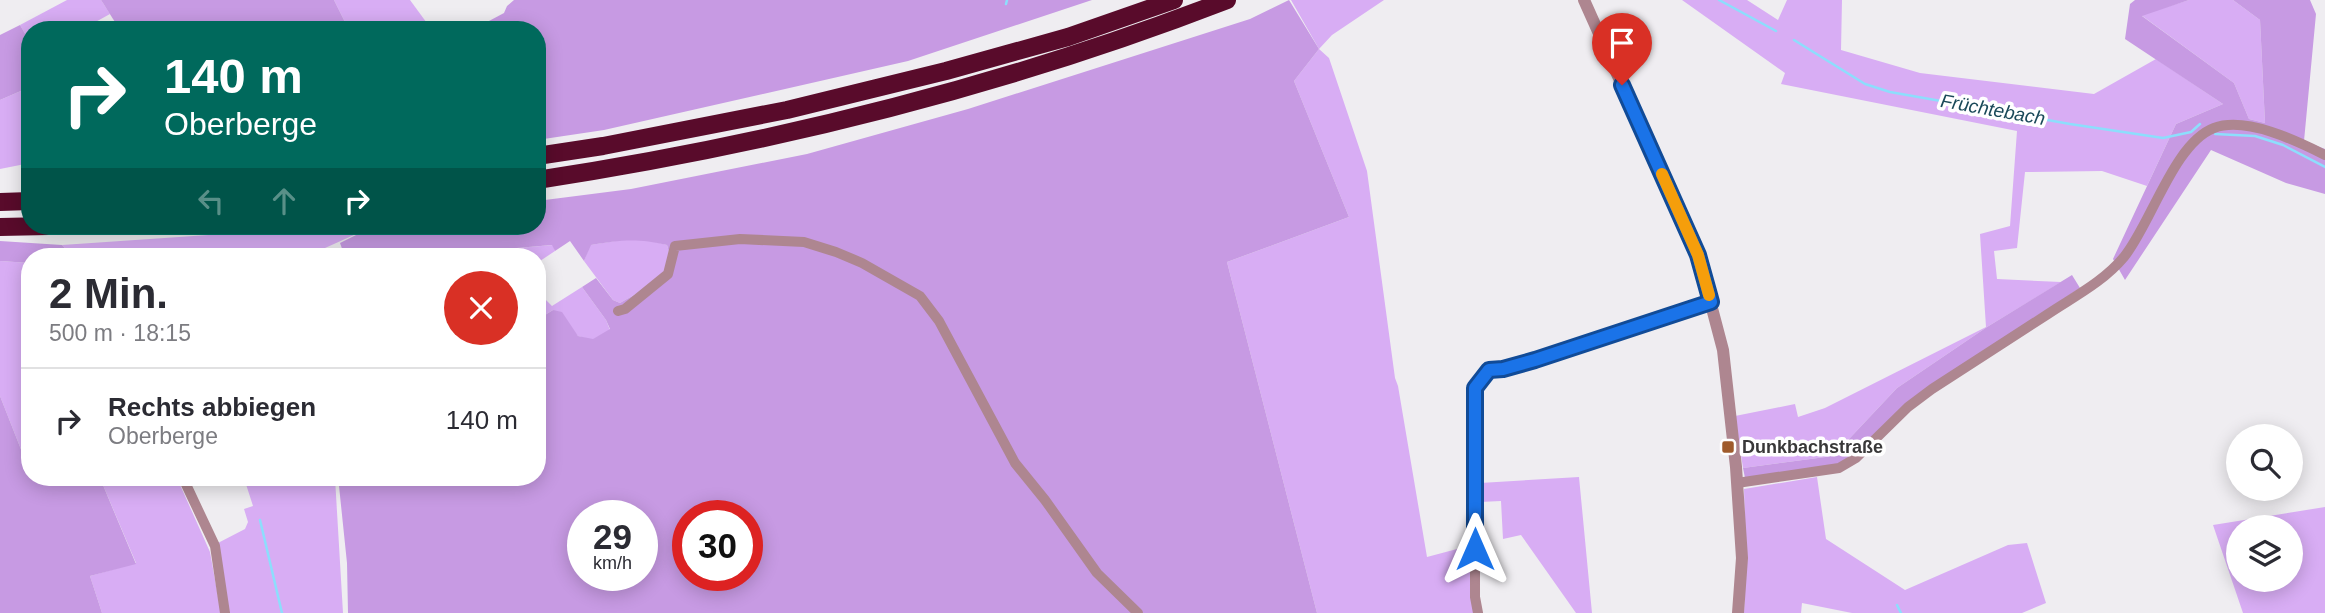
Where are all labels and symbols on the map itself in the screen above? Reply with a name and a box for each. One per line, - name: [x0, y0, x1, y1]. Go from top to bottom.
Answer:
- pin: [1592, 13, 1652, 85]
- water label: Früchtebach: [1939, 90, 2047, 129]
- place label: Dunkbachstraße: [1742, 437, 1883, 457]
- marker: Dunkbachstraße: [1720, 439, 1736, 455]
- speed limit sign: 30: [672, 500, 763, 591]
- position arrow: [1438, 512, 1512, 586]

